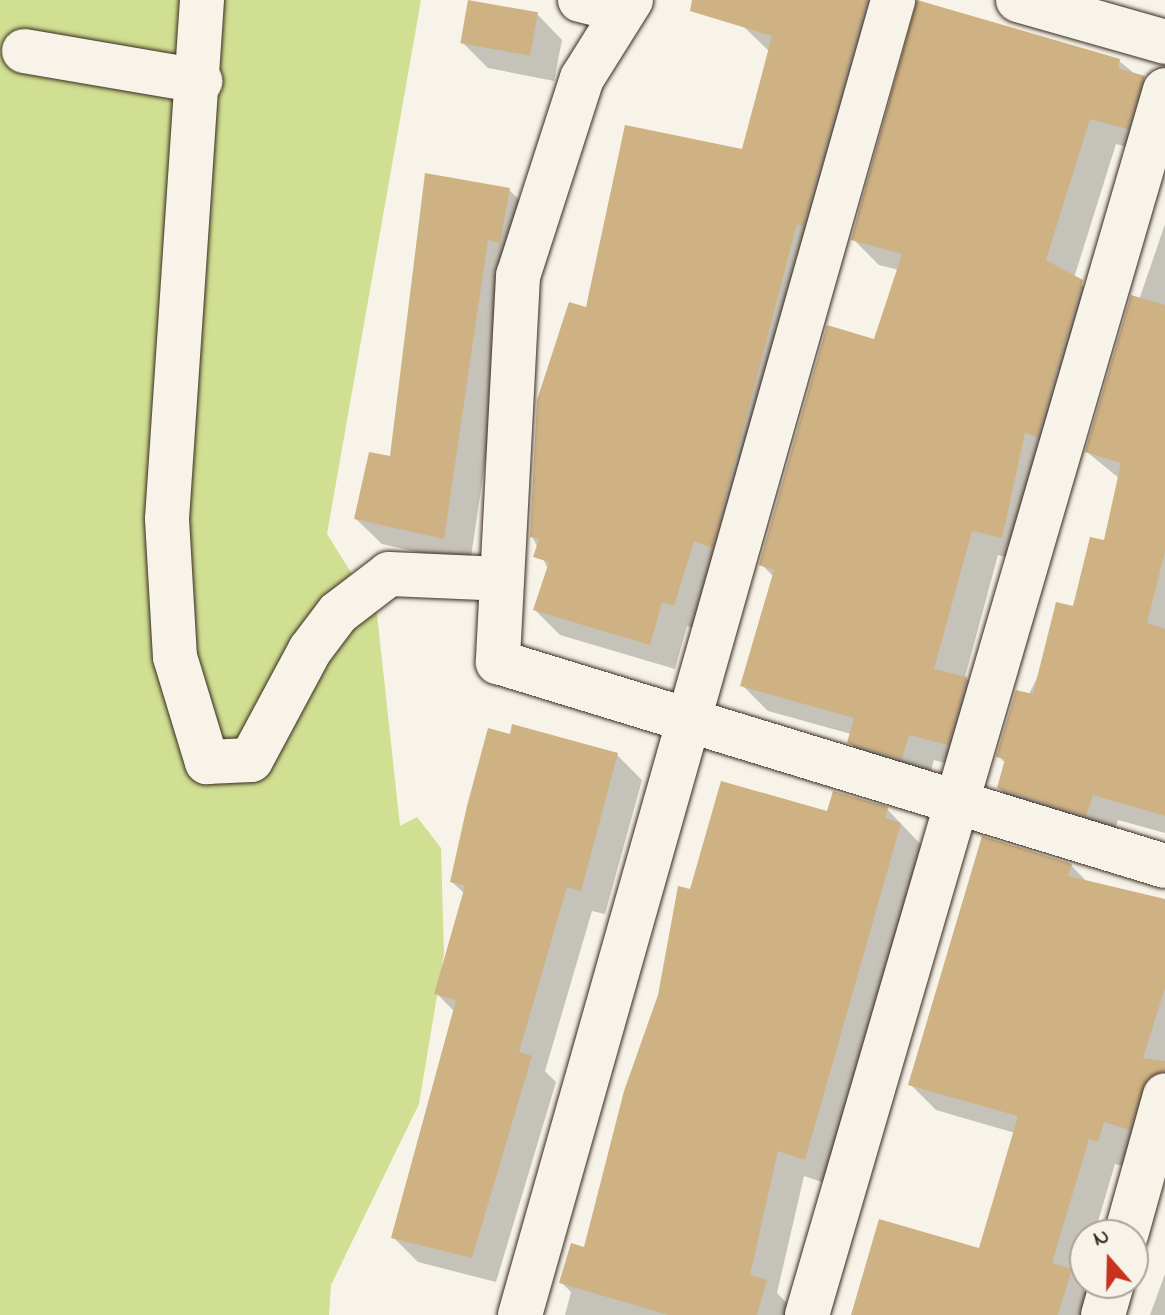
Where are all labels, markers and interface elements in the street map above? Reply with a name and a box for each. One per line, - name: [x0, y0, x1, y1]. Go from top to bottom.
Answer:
- north arrow: [1069, 1219, 1149, 1299]
- text: N: [1089, 1221, 1114, 1256]

